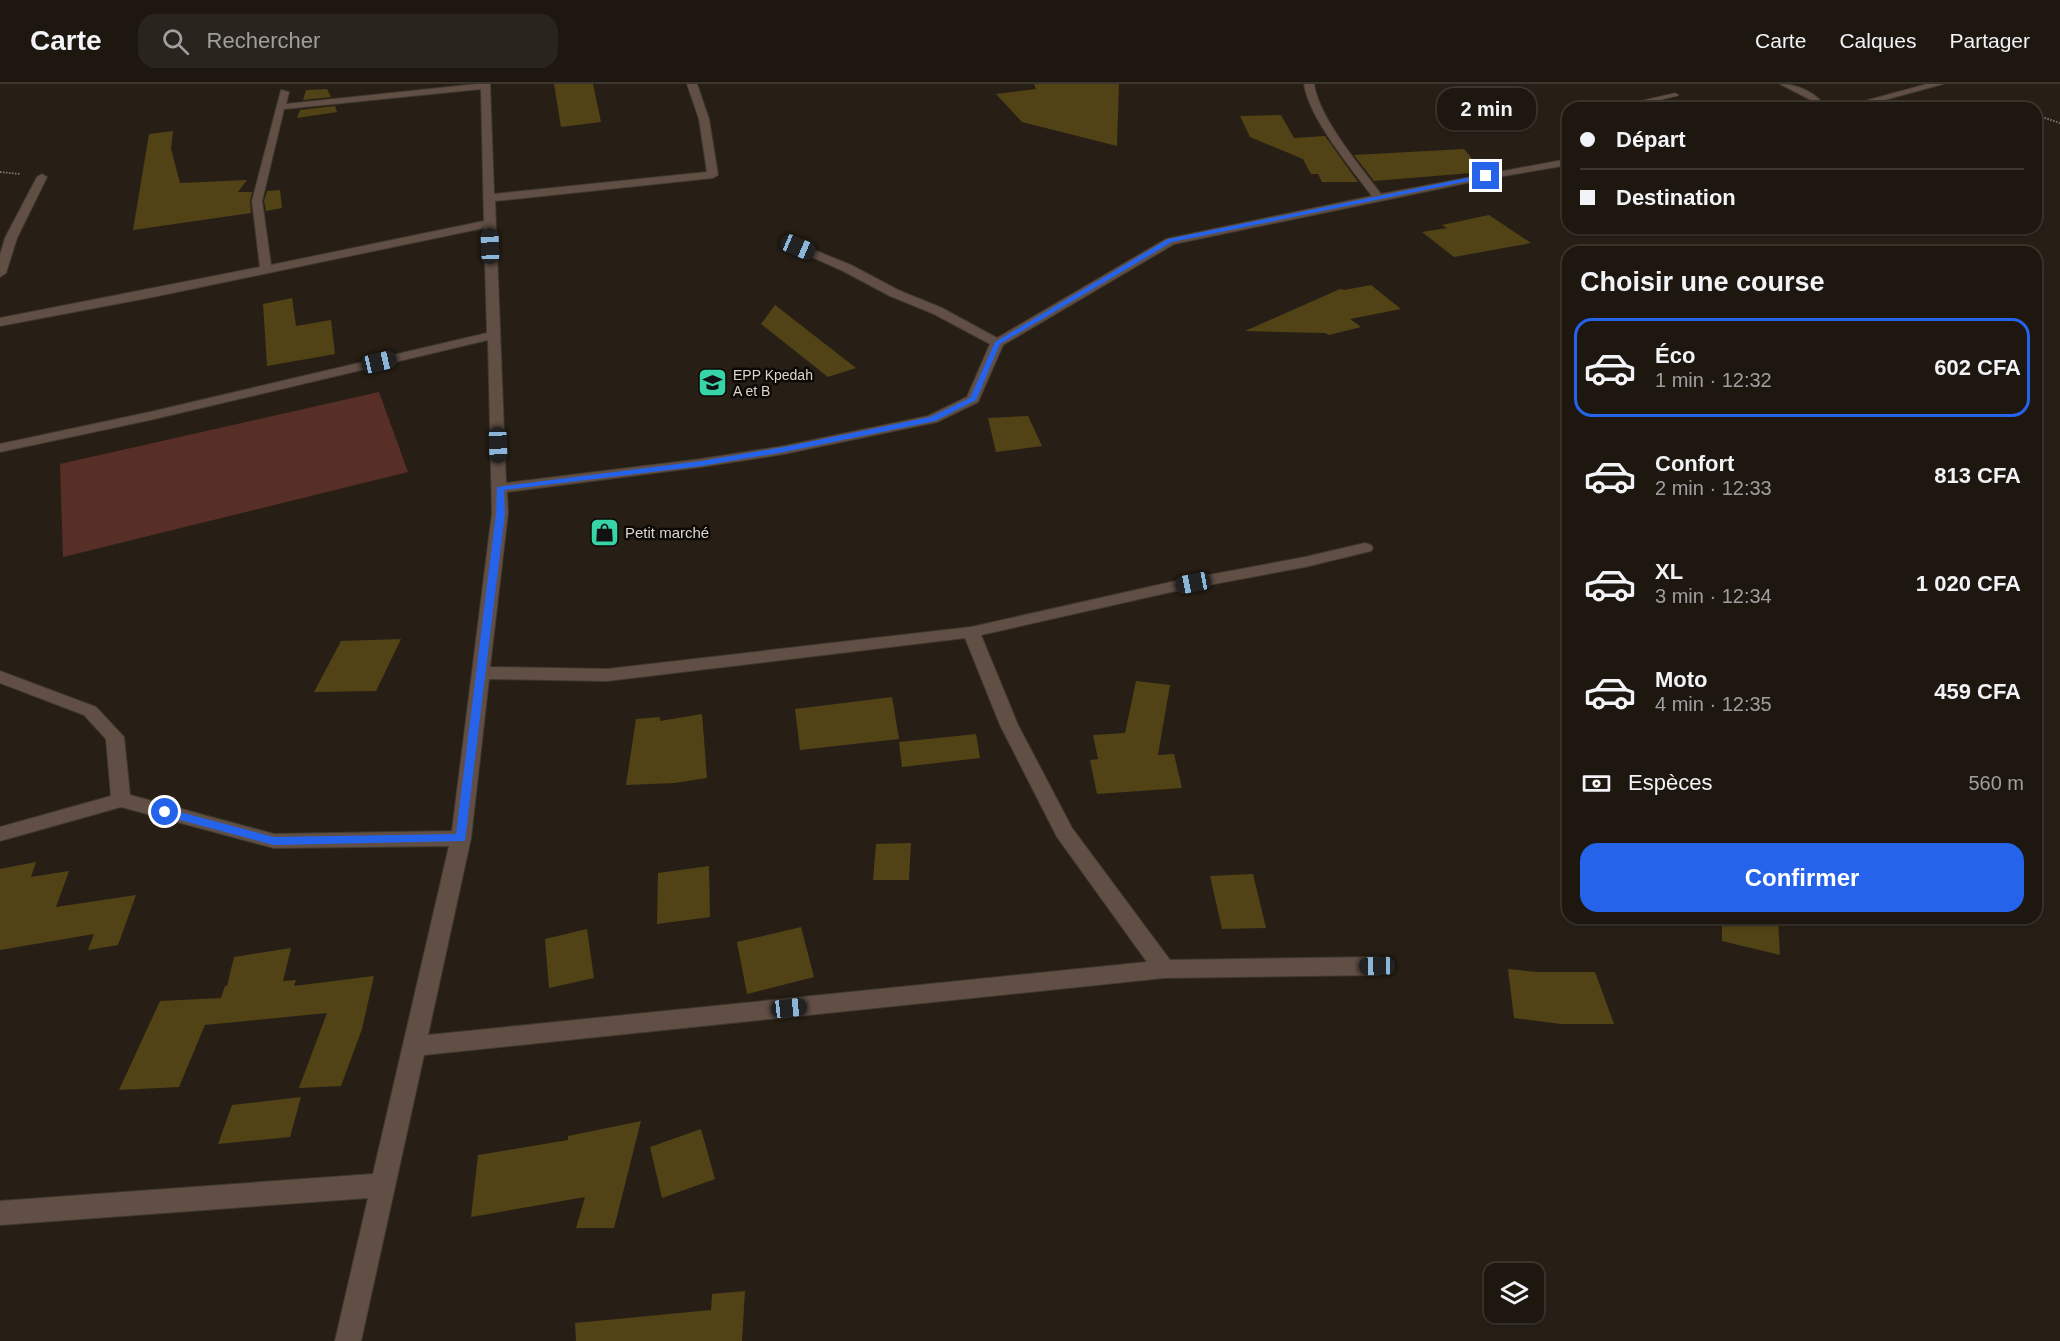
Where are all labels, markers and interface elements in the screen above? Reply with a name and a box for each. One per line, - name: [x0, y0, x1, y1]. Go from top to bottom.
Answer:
- search box: [138, 14, 558, 68]
- text: Carte: [30, 25, 102, 56]
- icon: search: [159, 25, 192, 58]
- text: Rechercher: [207, 28, 320, 53]
- text: Carte: [1755, 29, 1806, 52]
- text: Calques: [1839, 29, 1916, 52]
- text: Partager: [1949, 29, 2030, 52]
- callout: 2 min: [1436, 89, 1536, 131]
- text: 2 min: [1460, 98, 1513, 120]
- text: Départ: [1616, 127, 1686, 152]
- route end: [1472, 162, 1499, 189]
- text: Destination: [1616, 185, 1736, 210]
- car: [480, 228, 500, 264]
- car: [778, 232, 818, 262]
- text: Choisir une course: [1580, 267, 1825, 297]
- icon: car: [1583, 341, 1637, 395]
- text: Éco: [1655, 343, 1695, 368]
- car: [359, 349, 399, 375]
- text: 602 CFA: [1934, 355, 2021, 380]
- school or university icon: EPP Kpedah A et B: [696, 367, 728, 399]
- place label: EPP Kpedah A et B: [733, 367, 813, 399]
- text: 1 min · 12:32: [1655, 369, 1772, 391]
- car: [488, 427, 508, 463]
- icon: car: [1583, 449, 1637, 503]
- text: Confort: [1655, 451, 1734, 476]
- text: 813 CFA: [1934, 463, 2021, 488]
- text: 2 min · 12:33: [1655, 477, 1772, 499]
- shop icon: Petit marché: [588, 517, 620, 549]
- place label: Petit marché: [625, 524, 709, 541]
- icon: car: [1583, 557, 1637, 611]
- text: XL: [1655, 559, 1683, 584]
- car: [1174, 571, 1212, 595]
- text: 1 020 CFA: [1916, 571, 2021, 596]
- text: 3 min · 12:34: [1655, 585, 1772, 607]
- icon: car: [1583, 665, 1637, 719]
- text: Moto: [1655, 667, 1708, 692]
- text: 459 CFA: [1934, 679, 2021, 704]
- text: 4 min · 12:35: [1655, 693, 1772, 715]
- icon: cash: [1580, 767, 1613, 800]
- text: Espèces: [1628, 770, 1712, 795]
- text: 560 m: [1968, 772, 2024, 794]
- route start: [151, 798, 178, 825]
- button: Confirmer: [1580, 843, 2024, 912]
- car: [1359, 957, 1395, 975]
- car: [770, 997, 808, 1019]
- map controls: [1484, 1263, 1544, 1323]
- button: layers: [1484, 1263, 1544, 1323]

